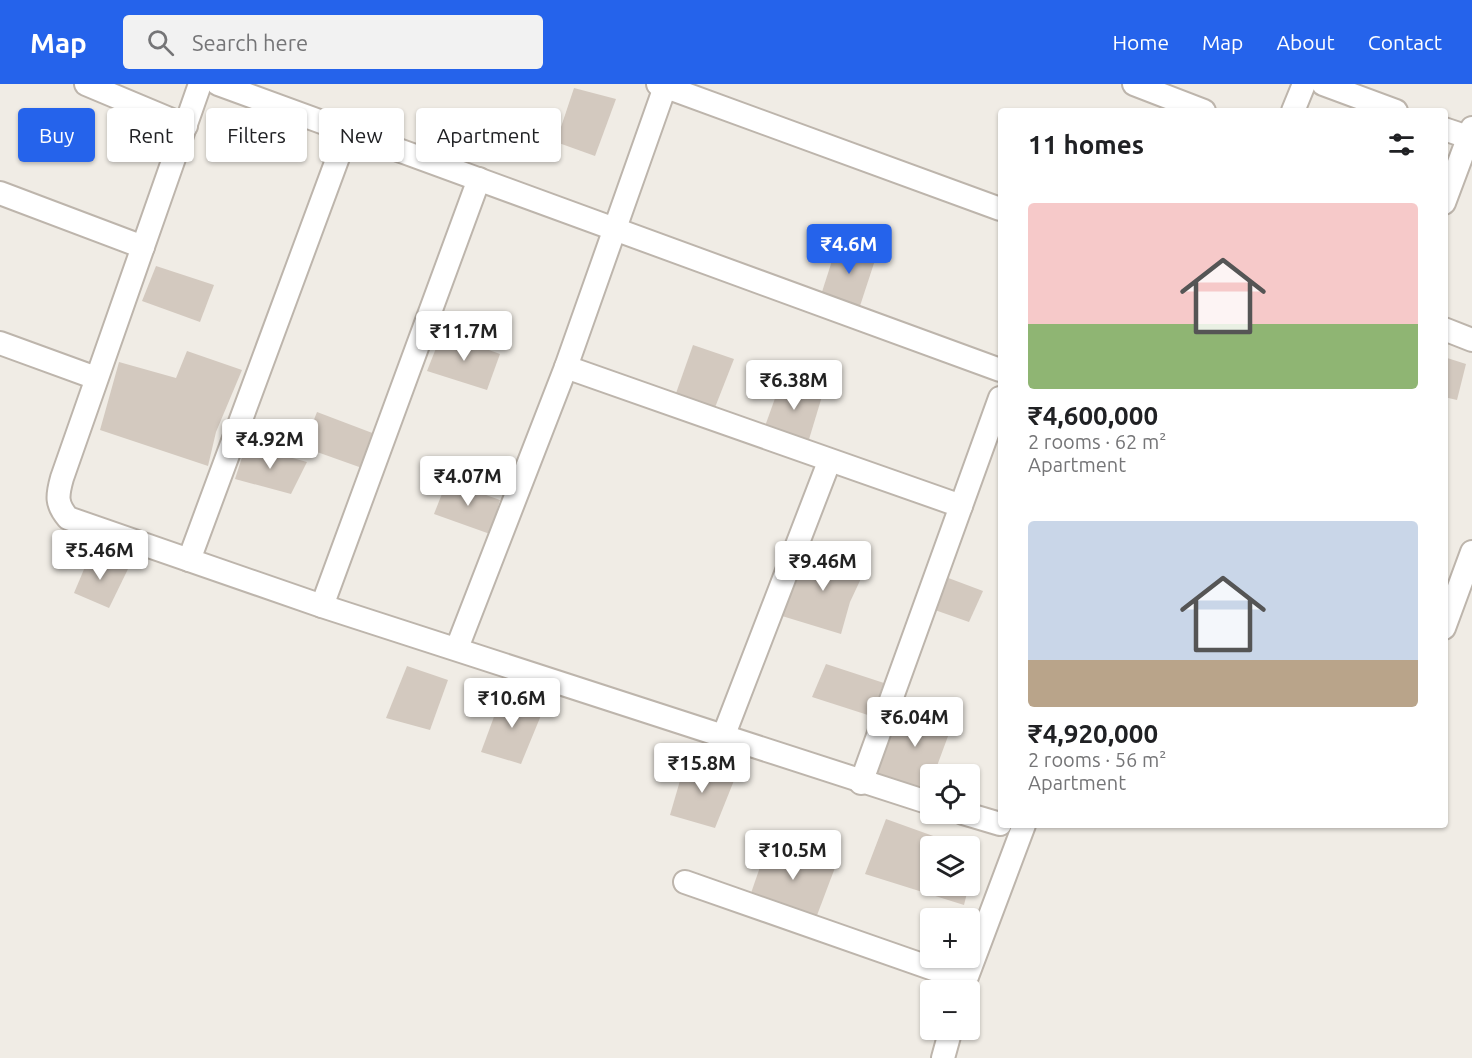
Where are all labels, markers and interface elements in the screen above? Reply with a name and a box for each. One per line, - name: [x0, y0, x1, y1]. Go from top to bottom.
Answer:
- search box: [123, 15, 543, 69]
- icon: search: [144, 26, 177, 59]
- text: Map: [30, 27, 87, 58]
- text: Search here: [192, 30, 308, 55]
- text: Home: [1112, 30, 1169, 54]
- text: Map: [1202, 30, 1243, 54]
- text: About: [1276, 30, 1335, 54]
- text: Contact: [1368, 30, 1442, 54]
- chip: Buy: [18, 108, 95, 162]
- chip: Rent: [107, 108, 194, 162]
- chip: Filters: [206, 108, 307, 162]
- chip: New: [319, 108, 404, 162]
- chip: Apartment: [416, 108, 561, 162]
- icon: filters: [1385, 128, 1418, 161]
- text: 11 homes: [1028, 130, 1144, 159]
- pin: ₹4.6M: [807, 224, 891, 275]
- text: ₹4.6M: [821, 232, 877, 255]
- icon: home: [1169, 242, 1277, 350]
- pin: ₹11.7M: [415, 311, 513, 362]
- text: ₹11.7M: [430, 319, 498, 342]
- pin: ₹6.38M: [745, 360, 843, 411]
- text: ₹6.38M: [760, 368, 828, 391]
- text: ₹4,600,000: [1028, 401, 1158, 430]
- pin: ₹4.92M: [221, 419, 319, 470]
- text: ₹4.92M: [236, 427, 304, 450]
- text: 2 rooms · 62 m²: [1028, 430, 1166, 453]
- text: Apartment: [1028, 453, 1126, 476]
- pin: ₹4.07M: [419, 456, 517, 507]
- text: ₹4.07M: [434, 464, 502, 487]
- pin: ₹5.46M: [51, 530, 149, 581]
- text: ₹5.46M: [66, 538, 134, 561]
- pin: ₹9.46M: [774, 541, 872, 592]
- text: ₹9.46M: [789, 549, 857, 572]
- icon: home: [1169, 560, 1277, 668]
- pin: ₹10.6M: [463, 678, 561, 729]
- text: ₹10.6M: [478, 686, 546, 709]
- pin: ₹6.04M: [866, 697, 964, 748]
- text: ₹6.04M: [881, 705, 949, 728]
- text: ₹4,920,000: [1028, 719, 1158, 748]
- pin: ₹15.8M: [653, 743, 751, 794]
- text: 2 rooms · 56 m²: [1028, 748, 1166, 771]
- text: ₹15.8M: [668, 751, 736, 774]
- map controls: [920, 764, 980, 1040]
- button: locate: [920, 764, 980, 824]
- text: Apartment: [1028, 771, 1126, 794]
- pin: ₹10.5M: [744, 830, 842, 881]
- button: layers: [920, 836, 980, 896]
- text: ₹10.5M: [759, 838, 827, 861]
- button: +: [920, 908, 980, 968]
- button: −: [920, 980, 980, 1040]

